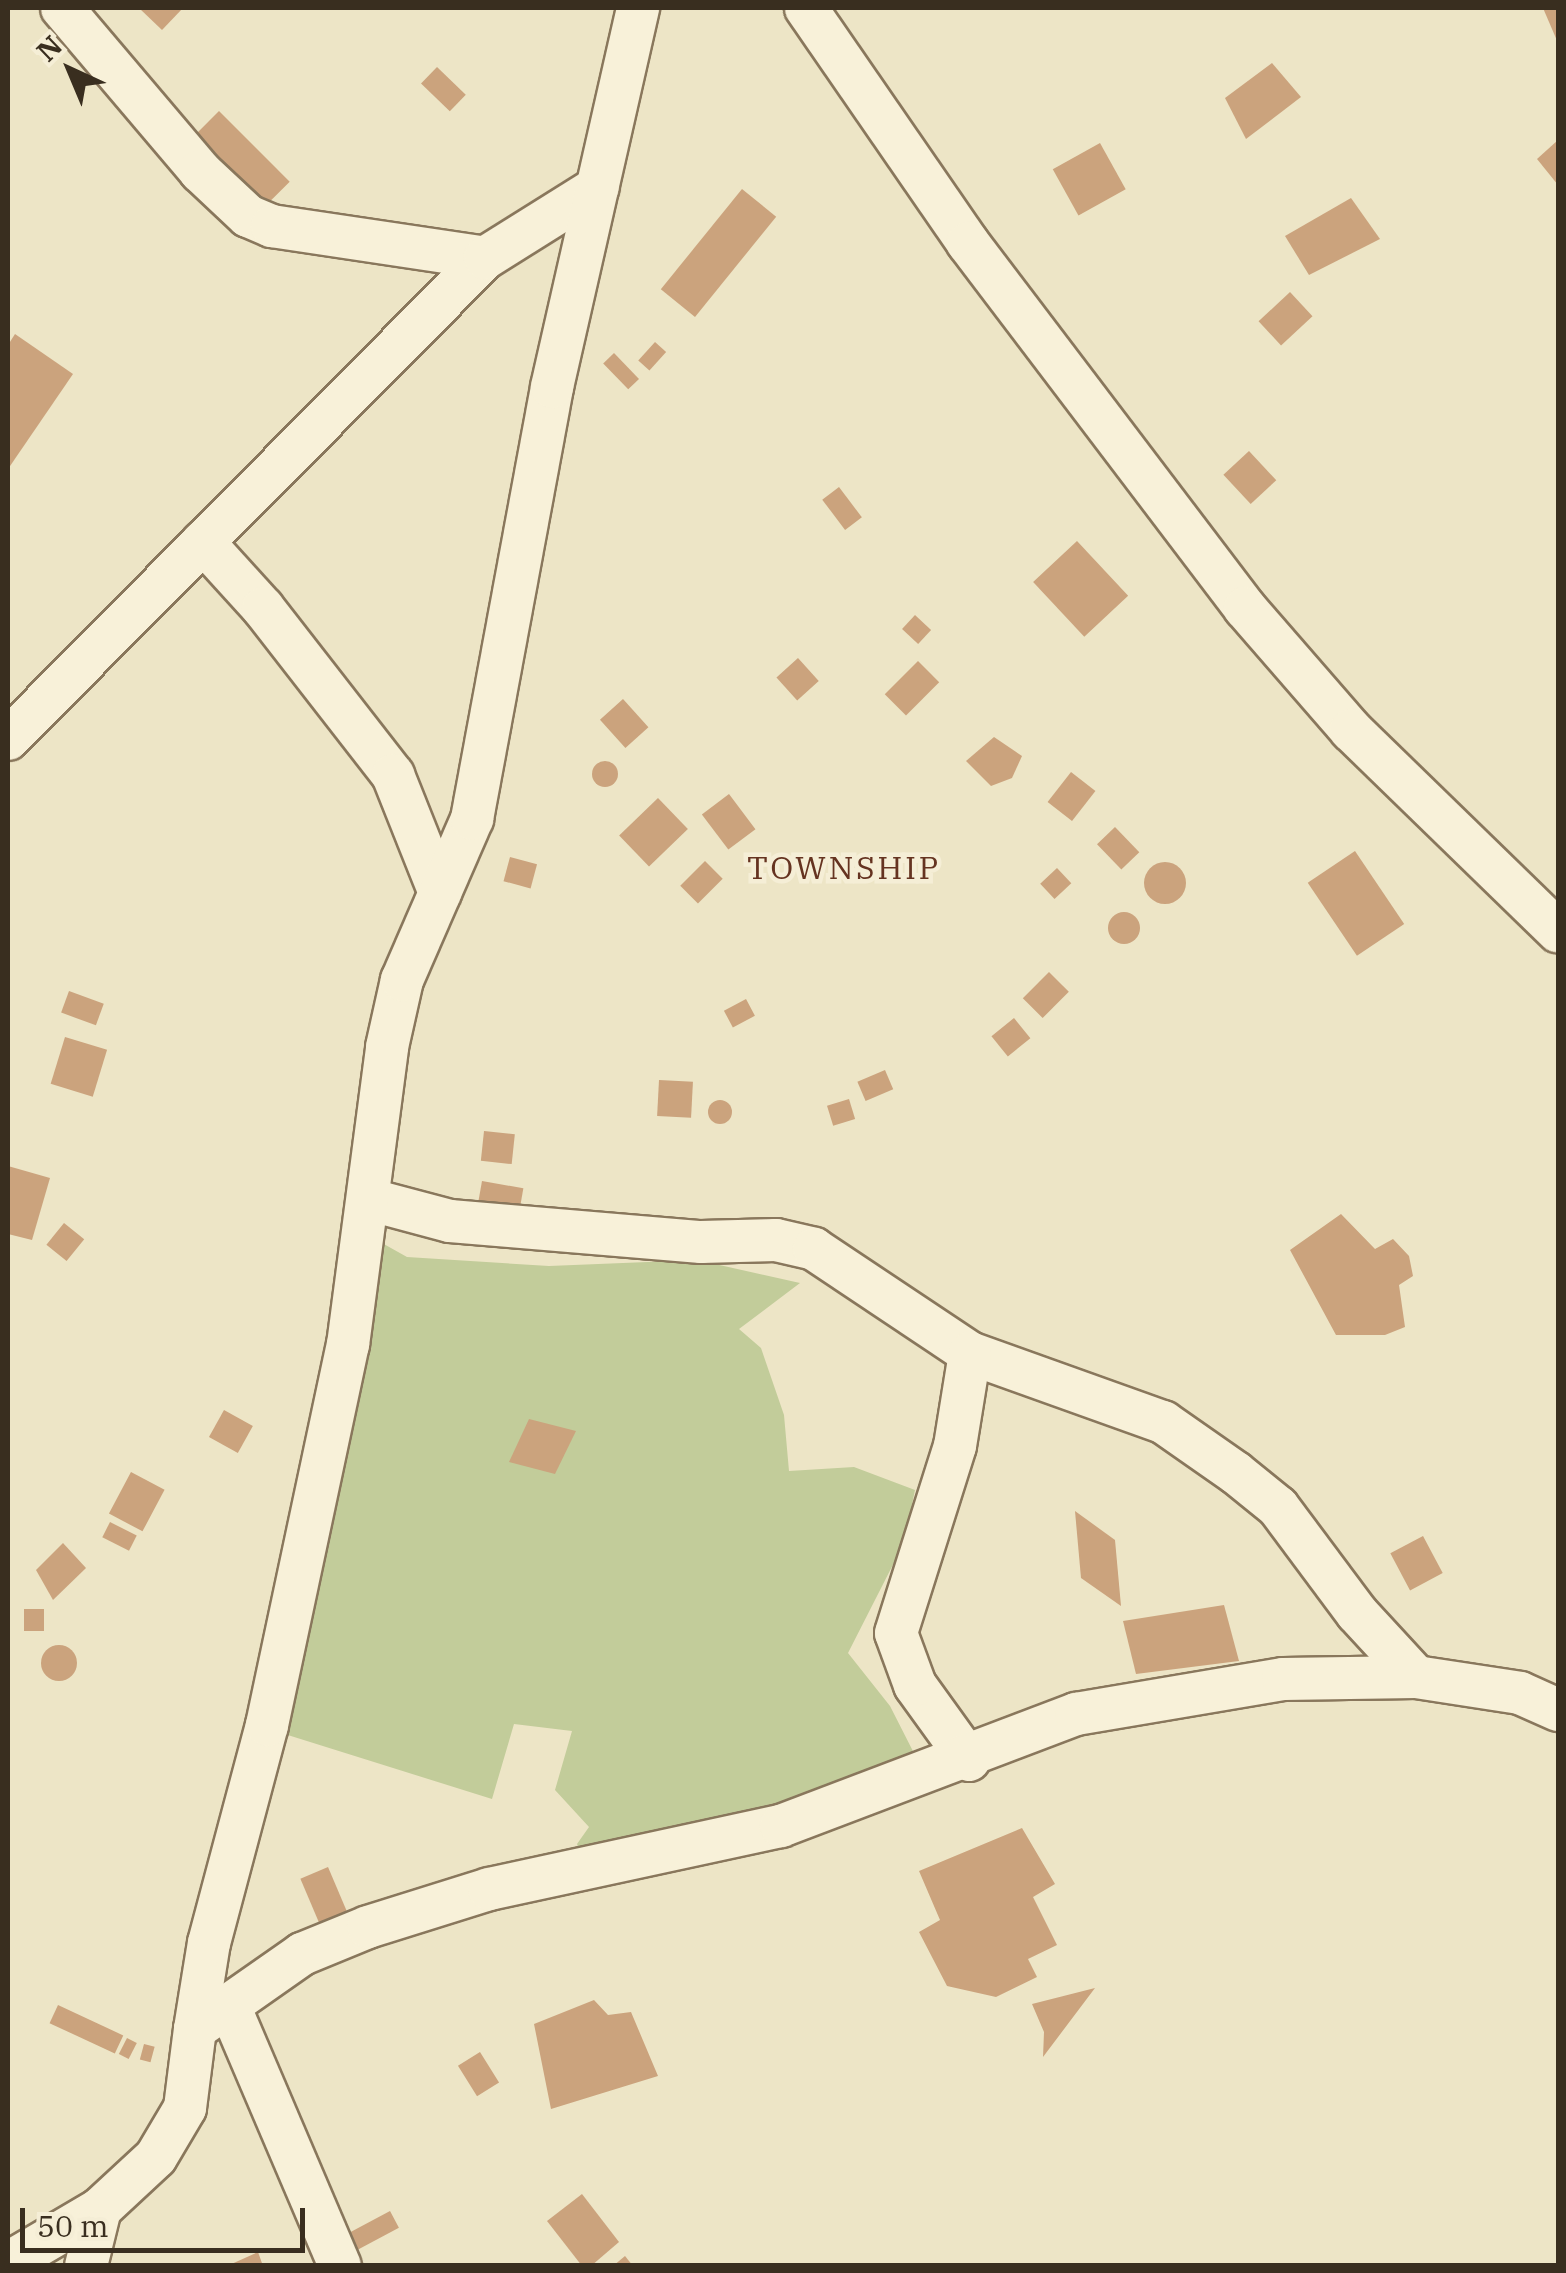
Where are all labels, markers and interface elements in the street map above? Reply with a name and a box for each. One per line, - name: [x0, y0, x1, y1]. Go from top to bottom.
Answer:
- north arrow: [20, 20, 120, 120]
- text: N: [28, 27, 70, 69]
- district label: TOWNSHIP: [747, 848, 941, 886]
- scale bar: [25, 2188, 310, 2250]
- text: 50 m: [37, 2206, 109, 2245]

